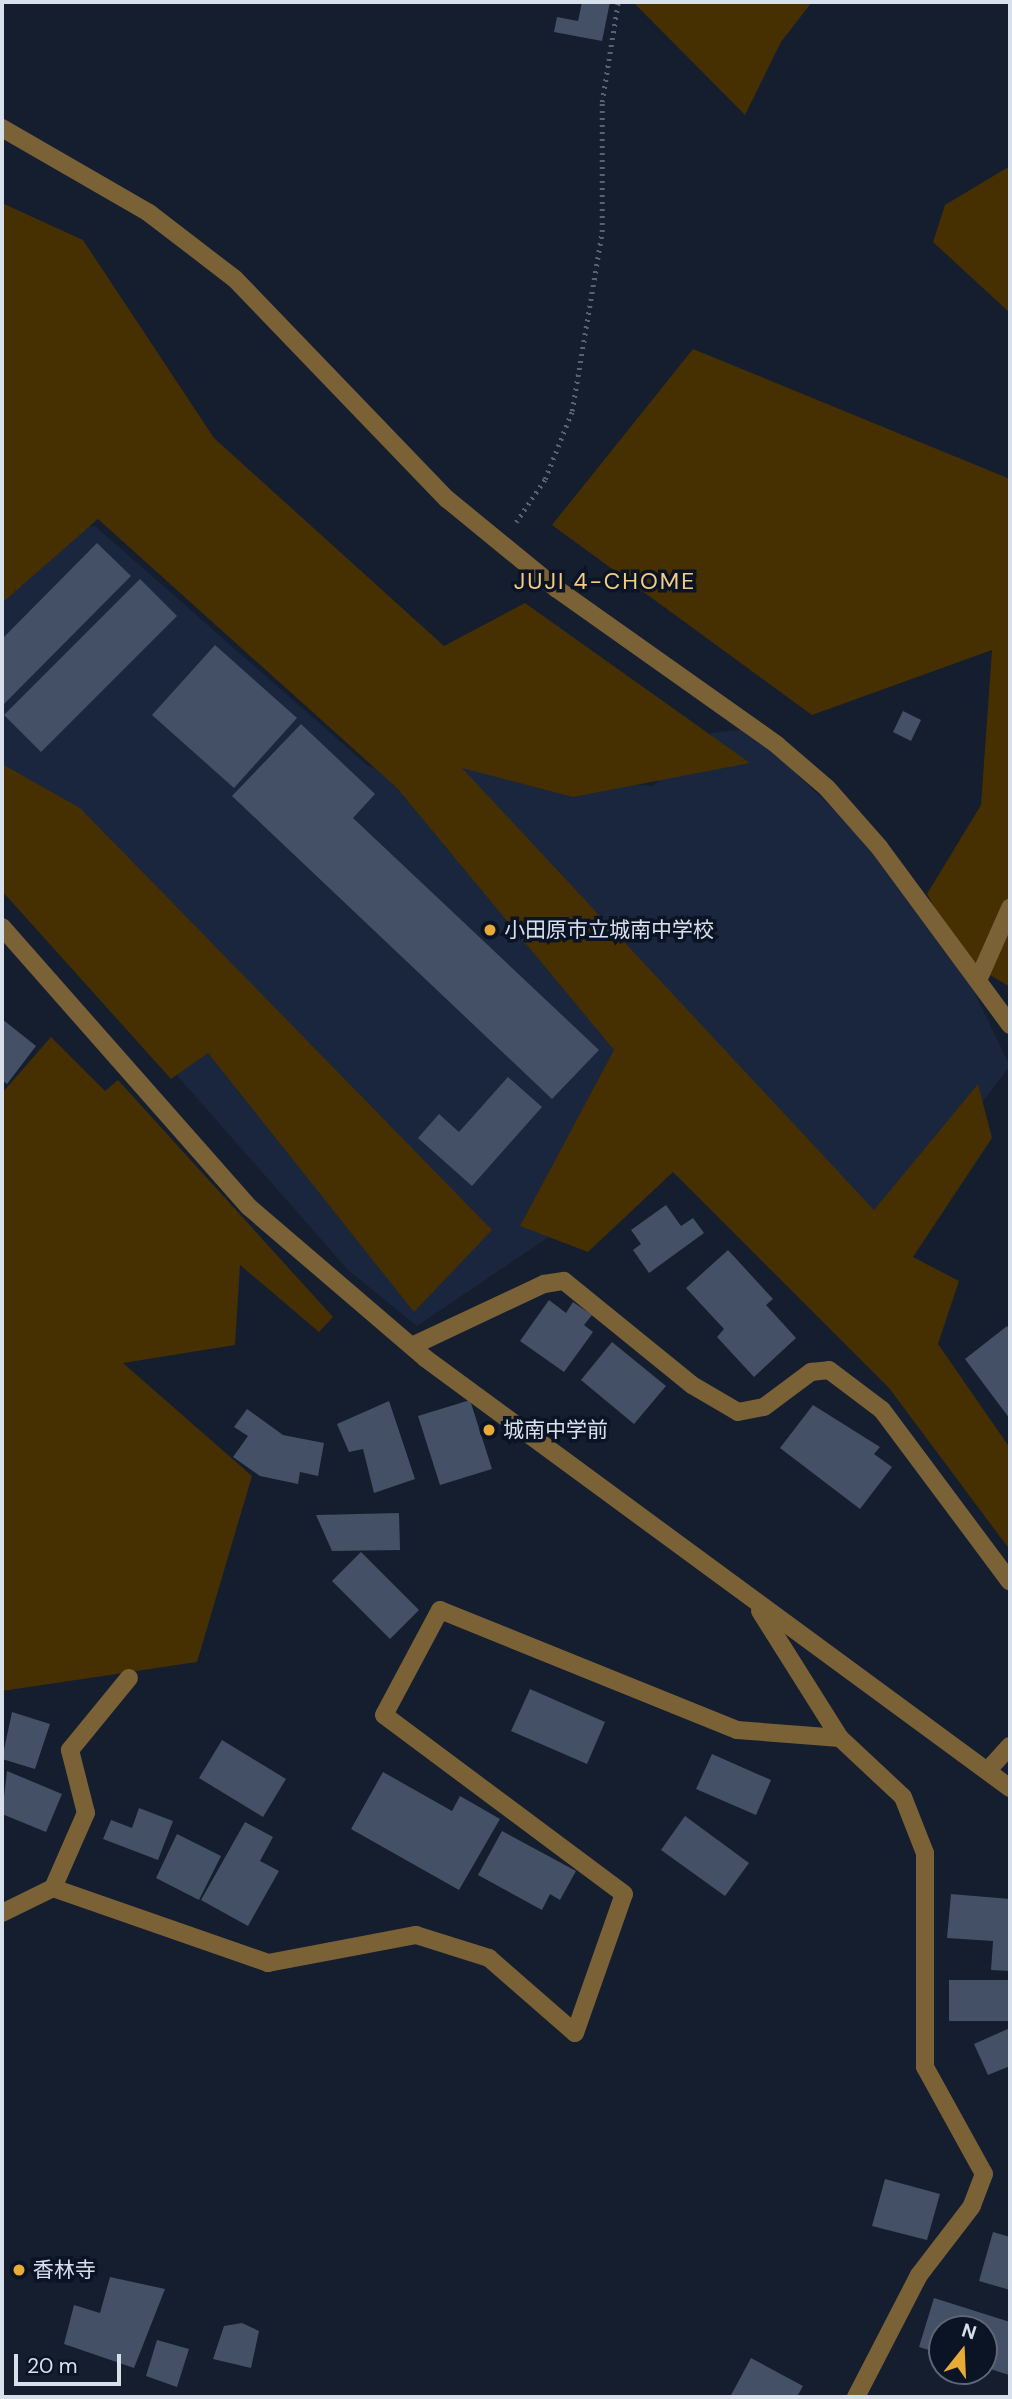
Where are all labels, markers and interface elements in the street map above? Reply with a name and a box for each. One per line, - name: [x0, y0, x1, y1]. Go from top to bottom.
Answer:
- district label: JUJI 4-CHOME: [515, 567, 695, 595]
- place label: 小田原市立城南中学校: [504, 917, 714, 943]
- marker: 小田原市立城南中学校: [482, 922, 498, 938]
- place label: 城南中学前: [503, 1417, 608, 1443]
- marker: 城南中学前: [481, 1422, 497, 1438]
- place label: 香林寺: [33, 2257, 96, 2283]
- marker: 香林寺: [11, 2262, 27, 2278]
- north arrow: [928, 2315, 998, 2385]
- text: N: [959, 2317, 979, 2345]
- scale bar: [18, 2340, 124, 2384]
- text: 20 m: [27, 2352, 78, 2380]

